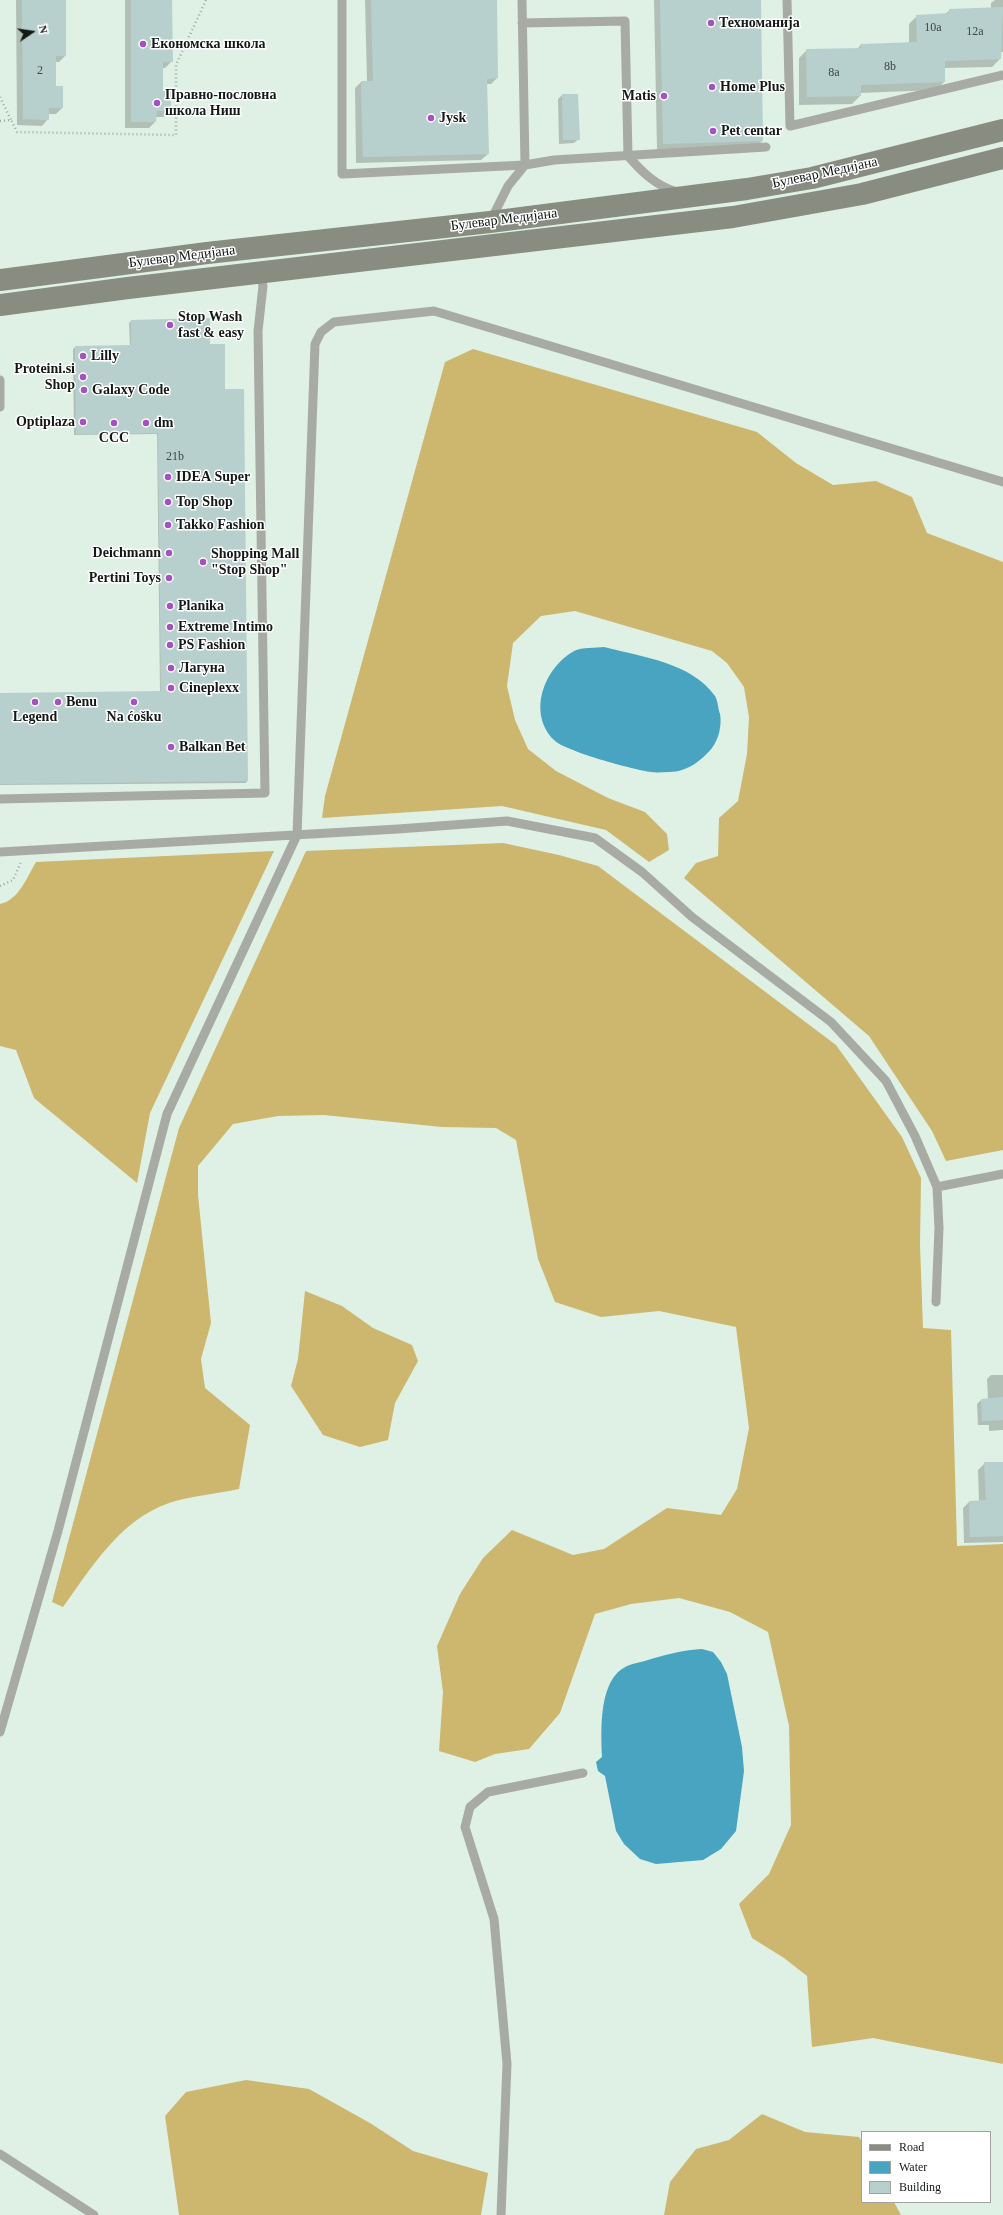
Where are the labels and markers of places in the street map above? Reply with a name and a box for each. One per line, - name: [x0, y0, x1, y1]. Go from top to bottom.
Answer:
- place label: Техноманија: [719, 15, 800, 31]
- marker: Техноманија: [706, 18, 716, 28]
- place label: Економска школа: [151, 36, 265, 52]
- marker: Економска школа: [138, 39, 148, 49]
- place label: Home Plus: [720, 79, 785, 95]
- marker: Home Plus: [707, 82, 717, 92]
- place label: Правно-пословна школа Ниш: [165, 87, 276, 120]
- place label: Matis: [622, 88, 656, 104]
- marker: Matis: [659, 91, 669, 101]
- marker: Правно-пословна школа Ниш: [152, 98, 162, 108]
- place label: Jysk: [439, 110, 466, 126]
- marker: Jysk: [426, 113, 436, 123]
- place label: Pet centar: [721, 123, 782, 139]
- marker: Pet centar: [708, 126, 718, 136]
- place label: Stop Wash fast & easy: [178, 309, 244, 342]
- marker: Stop Wash fast & easy: [165, 320, 175, 330]
- place label: Lilly: [91, 348, 119, 364]
- marker: Lilly: [78, 351, 88, 361]
- place label: Proteini.si Shop: [14, 361, 75, 394]
- marker: Proteini.si Shop: [78, 372, 88, 382]
- place label: Galaxy Code: [92, 382, 169, 398]
- marker: Galaxy Code: [79, 385, 89, 395]
- place label: Optiplaza: [16, 414, 75, 430]
- place label: dm: [154, 415, 173, 431]
- marker: Optiplaza: [78, 417, 88, 427]
- marker: CCC: [109, 418, 119, 428]
- marker: dm: [141, 418, 151, 428]
- place label: CCC: [99, 430, 129, 446]
- place label: IDEA Super: [176, 469, 250, 485]
- marker: IDEA Super: [163, 472, 173, 482]
- place label: Top Shop: [176, 494, 233, 510]
- marker: Top Shop: [163, 497, 173, 507]
- place label: Takko Fashion: [176, 517, 265, 533]
- marker: Takko Fashion: [163, 520, 173, 530]
- place label: Deichmann: [93, 545, 161, 561]
- place label: Shopping Mall "Stop Shop": [211, 546, 299, 578]
- marker: Deichmann: [164, 548, 174, 558]
- marker: Shopping Mall "Stop Shop": [198, 557, 208, 567]
- place label: Pertini Toys: [89, 570, 161, 586]
- marker: Pertini Toys: [164, 573, 174, 583]
- place label: Planika: [178, 598, 224, 614]
- marker: Planika: [165, 601, 175, 611]
- place label: Extreme Intimo: [178, 619, 273, 635]
- marker: Extreme Intimo: [165, 622, 175, 632]
- place label: PS Fashion: [178, 637, 245, 653]
- marker: PS Fashion: [165, 640, 175, 650]
- place label: Лагуна: [179, 660, 225, 676]
- marker: Лагуна: [166, 663, 176, 673]
- place label: Cineplexx: [179, 680, 239, 696]
- marker: Cineplexx: [166, 683, 176, 693]
- place label: Benu: [66, 694, 97, 710]
- marker: Legend: [30, 697, 40, 707]
- marker: Benu: [53, 697, 63, 707]
- marker: Na ćošku: [129, 697, 139, 707]
- place label: Legend: [13, 709, 57, 725]
- place label: Na ćošku: [107, 709, 161, 725]
- place label: Balkan Bet: [179, 739, 246, 755]
- marker: Balkan Bet: [166, 742, 176, 752]

